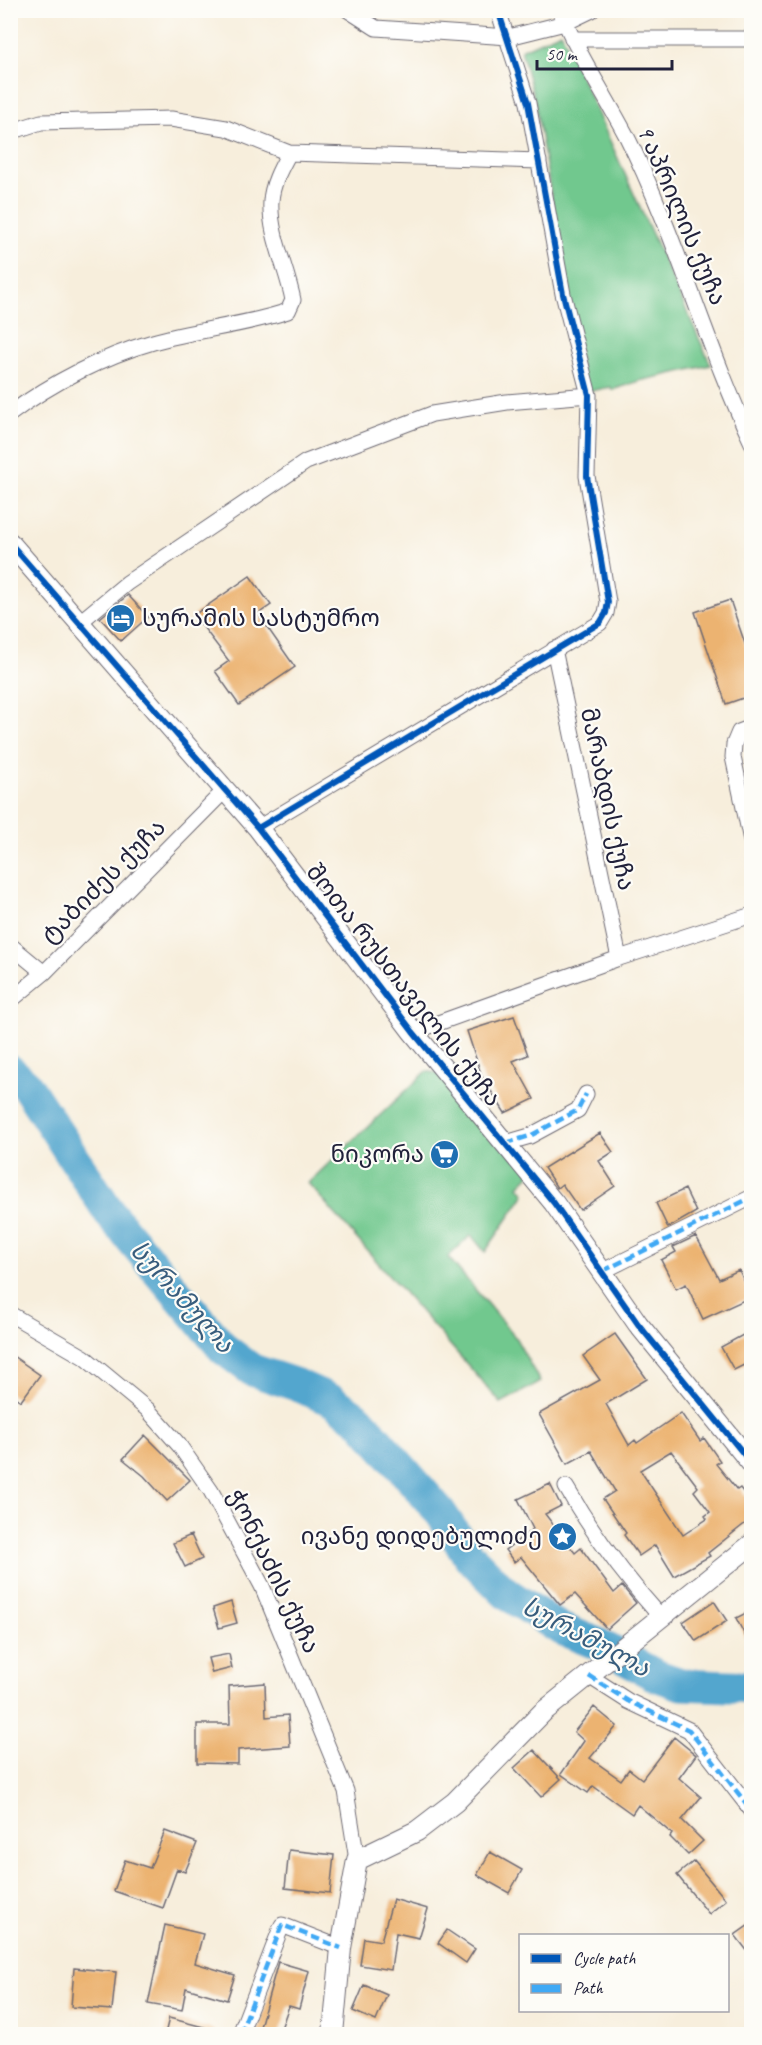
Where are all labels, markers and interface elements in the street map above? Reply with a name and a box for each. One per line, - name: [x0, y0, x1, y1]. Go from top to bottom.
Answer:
- scale bar: [537, 33, 672, 71]
- text: 50 m: [546, 43, 579, 65]
- street label: 9 აპრილის ქუჩა: [630, 120, 734, 310]
- hotel icon: სურამის სასტუმრო: [105, 602, 137, 634]
- place label: სურამის სასტუმრო: [142, 603, 380, 633]
- street label: მარაბდის ქუჩა: [574, 705, 642, 893]
- street label: ტაბიძეს ქუჩა: [34, 812, 172, 950]
- street label: შოთა რუსთაველის ქუჩა: [300, 858, 508, 1112]
- supermarket icon: ნიკორა: [429, 1138, 461, 1170]
- place label: ნიკორა: [330, 1139, 424, 1169]
- water label: სურამულა: [123, 1234, 242, 1361]
- street label: ჭონქაძის ქუჩა: [221, 1484, 327, 1658]
- place icon: ივანე დიდებულიძე: [547, 1520, 579, 1552]
- place label: ივანე დიდებულიძე: [301, 1521, 542, 1551]
- water label: სურამულა: [516, 1590, 656, 1685]
- legend: [519, 1934, 729, 2012]
- text: Cycle path: [573, 1947, 636, 1969]
- text: Path: [573, 1977, 603, 1999]

